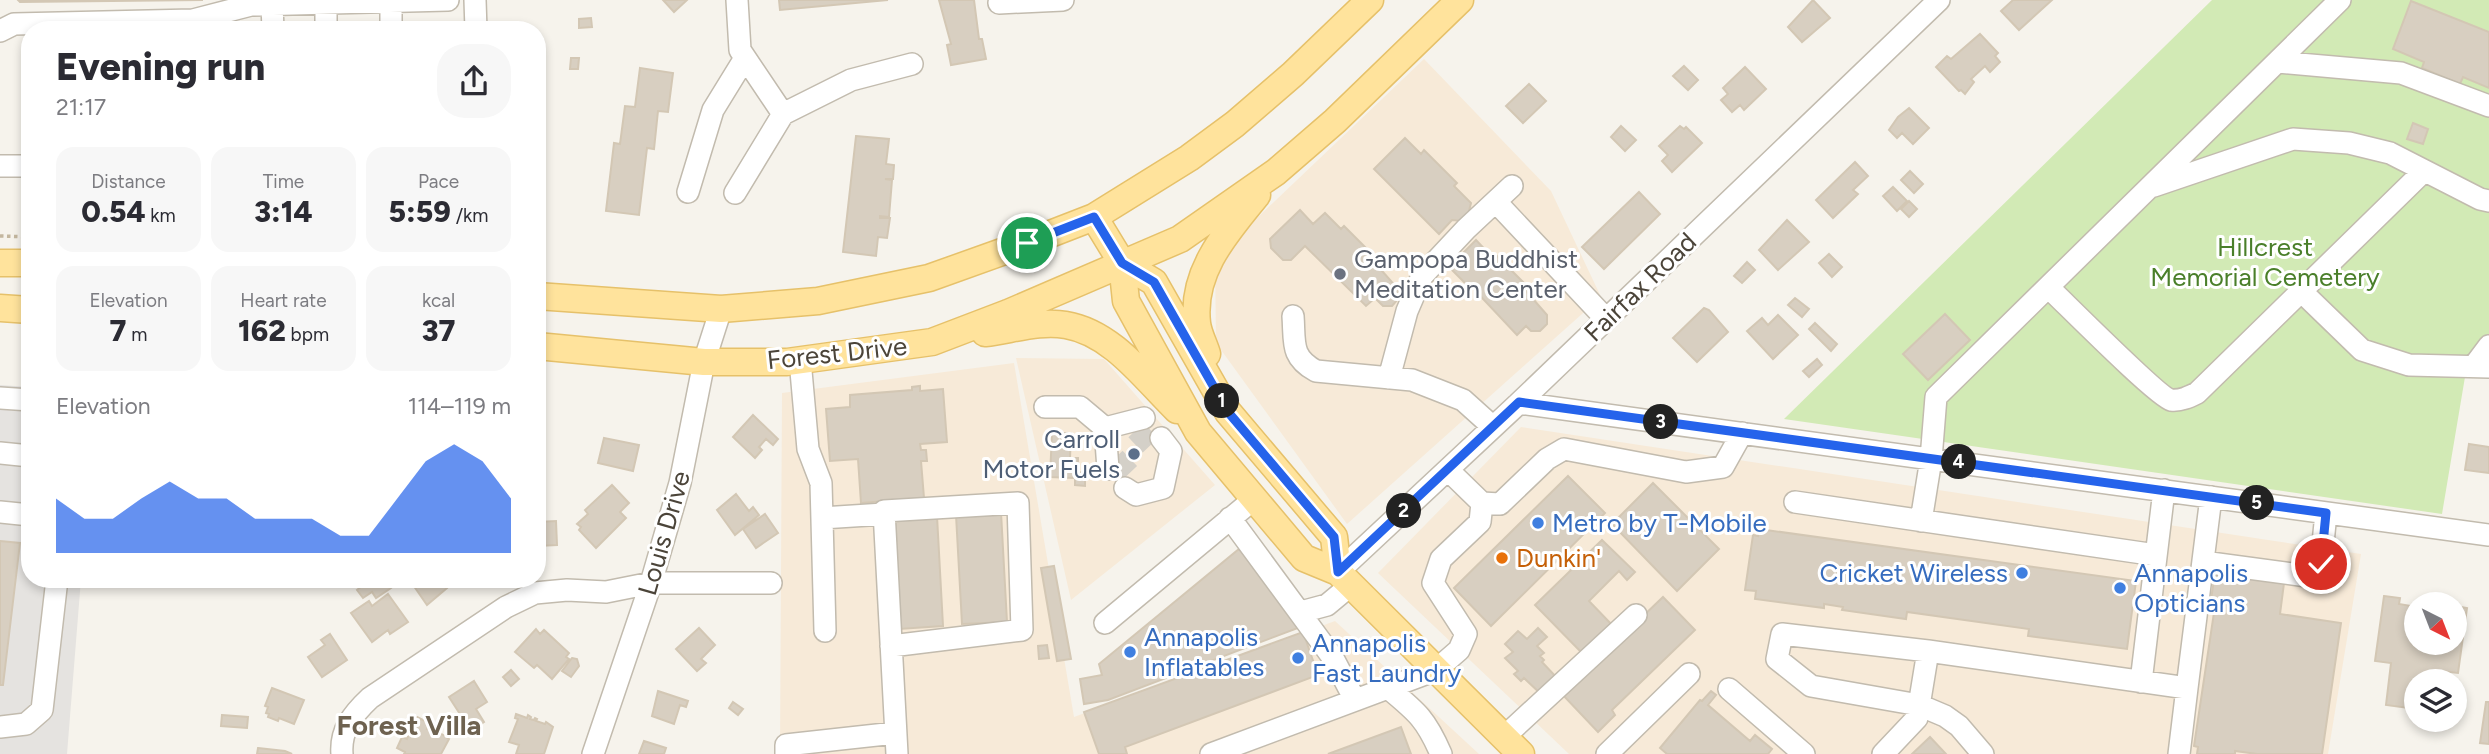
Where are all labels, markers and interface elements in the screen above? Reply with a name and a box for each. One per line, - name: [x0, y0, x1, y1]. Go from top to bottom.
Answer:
- text: Evening run: [56, 44, 265, 90]
- button: share: [437, 44, 511, 118]
- text: 21:17: [56, 93, 106, 121]
- text: Distance: [91, 170, 166, 193]
- text: Time: [263, 170, 304, 193]
- text: Pace: [418, 170, 459, 193]
- text: 0.54: [81, 193, 146, 230]
- text: 3:14: [254, 193, 313, 230]
- text: 5:59: [389, 193, 451, 230]
- text: km: [146, 204, 176, 227]
- text: /km: [451, 204, 488, 227]
- pin: [997, 213, 1057, 273]
- icon: arrive: [1008, 224, 1046, 262]
- street label: Fairfax Road: [1577, 226, 1703, 348]
- park label: Hillcrest Memorial Cemetery: [2150, 231, 2380, 293]
- place label: Gampopa Buddhist Meditation Center: [1354, 243, 1578, 305]
- marker: Gampopa Buddhist Meditation Center: [1332, 266, 1348, 282]
- text: Elevation: [89, 289, 168, 312]
- text: Heart rate: [240, 289, 327, 312]
- text: kcal: [422, 289, 455, 312]
- text: 7: [110, 312, 127, 349]
- text: 162: [238, 312, 286, 349]
- text: 37: [422, 312, 455, 349]
- text: m: [127, 323, 147, 346]
- text: bpm: [286, 323, 329, 346]
- street label: Forest Drive: [765, 330, 909, 376]
- pin: 1: [1204, 384, 1240, 418]
- text: 1: [1217, 389, 1226, 412]
- text: Elevation: [56, 392, 151, 420]
- text: 114–119 m: [408, 392, 511, 420]
- pin: 3: [1644, 404, 1678, 440]
- text: 3: [1655, 410, 1666, 433]
- place label: Carroll Motor Fuels: [982, 423, 1120, 485]
- pin: 4: [1941, 444, 1976, 480]
- marker: Carroll Motor Fuels: [1126, 446, 1142, 462]
- text: 4: [1952, 450, 1965, 473]
- street label: Louis Drive: [631, 467, 697, 599]
- pin: 5: [2240, 486, 2274, 520]
- text: 5: [2251, 491, 2262, 514]
- pin: 2: [1386, 494, 1422, 528]
- text: 2: [1398, 499, 1409, 522]
- place label: Metro by T-Mobile: [1552, 507, 1767, 539]
- marker: Metro by T-Mobile: [1530, 515, 1546, 531]
- pin: [2291, 534, 2351, 594]
- place label: Dunkin': [1516, 542, 1601, 574]
- icon: check: [2302, 545, 2340, 583]
- marker: Dunkin': [1494, 550, 1510, 566]
- place label: Cricket Wireless: [1819, 557, 2008, 589]
- place label: Annapolis Opticians: [2134, 557, 2248, 619]
- marker: Cricket Wireless: [2014, 565, 2030, 581]
- marker: Annapolis Opticians: [2112, 580, 2128, 596]
- north arrow: [2404, 592, 2468, 654]
- map controls: [2404, 592, 2467, 732]
- place label: Annapolis Inflatables: [1144, 621, 1264, 683]
- place label: Annapolis Fast Laundry: [1312, 627, 1461, 689]
- marker: Annapolis Inflatables: [1122, 644, 1138, 660]
- marker: Annapolis Fast Laundry: [1290, 650, 1306, 666]
- button: layers: [2404, 669, 2467, 732]
- district label: Forest Villa: [337, 708, 481, 742]

